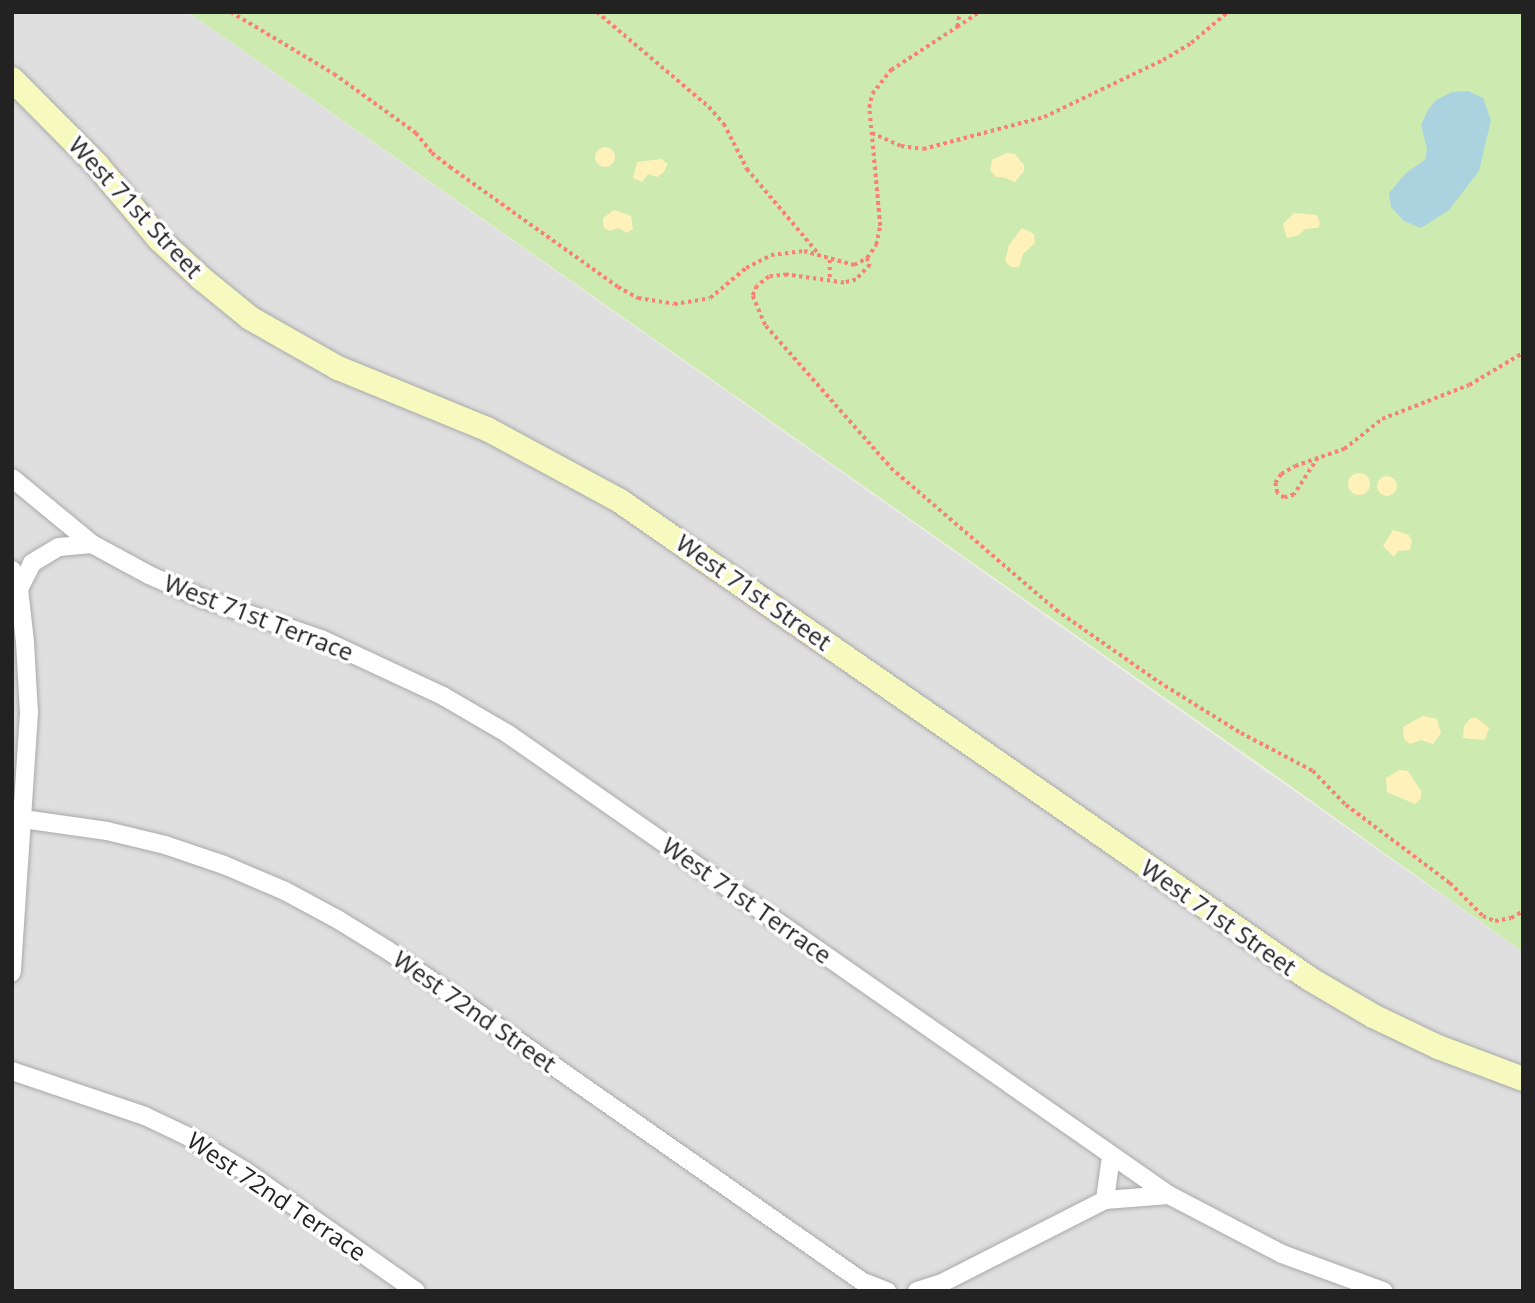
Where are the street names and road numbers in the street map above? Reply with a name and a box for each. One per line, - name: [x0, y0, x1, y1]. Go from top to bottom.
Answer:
- street label: West 71st Street: [63, 130, 209, 284]
- street label: West 71st Street: [671, 528, 837, 656]
- street label: West 71st Terrace: [160, 568, 358, 666]
- street label: West 71st Terrace: [657, 831, 837, 969]
- street label: West 71st Street: [1136, 853, 1302, 981]
- street label: West 72nd Street: [388, 944, 562, 1078]
- street label: West 72nd Terrace: [182, 1125, 372, 1267]

